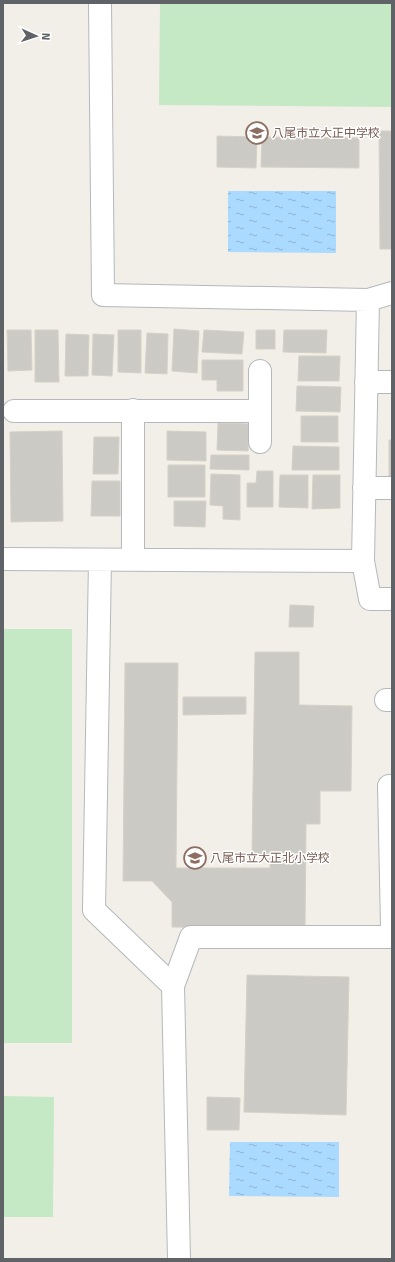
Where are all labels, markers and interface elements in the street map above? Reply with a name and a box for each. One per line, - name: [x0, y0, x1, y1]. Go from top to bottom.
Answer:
- north arrow: [16, 16, 56, 56]
- text: N: [39, 33, 52, 40]
- school or university icon: 八尾市立大正中学校: [244, 120, 270, 146]
- place label: 八尾市立大正中学校: [272, 126, 380, 140]
- school or university icon: 八尾市立大正北小学校: [182, 845, 208, 871]
- place label: 八尾市立大正北小学校: [210, 851, 330, 865]

